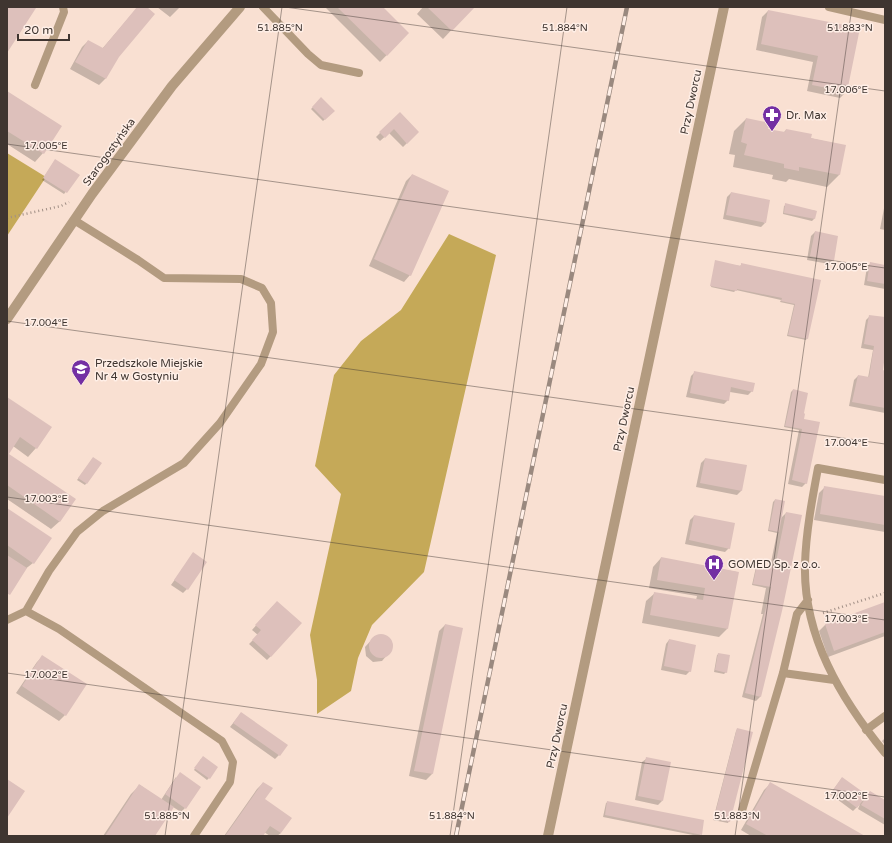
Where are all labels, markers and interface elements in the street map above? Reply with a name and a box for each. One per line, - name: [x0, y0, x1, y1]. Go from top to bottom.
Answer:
- scale bar: [18, 16, 69, 42]
- text: 51.885°N: [257, 22, 303, 34]
- text: 51.884°N: [542, 22, 588, 34]
- text: 51.883°N: [827, 22, 873, 34]
- text: 20 m: [24, 23, 53, 37]
- street label: Przy Dworcu: [678, 68, 704, 136]
- text: 17.006°E: [824, 84, 868, 96]
- pharmacy icon: Dr. Max: [761, 104, 783, 132]
- place label: Dr. Max: [786, 109, 827, 122]
- street label: Starogostyńska: [80, 116, 138, 188]
- text: 17.005°E: [24, 140, 68, 152]
- text: 17.005°E: [824, 261, 868, 273]
- text: 17.004°E: [24, 317, 68, 329]
- place label: Przedszkole Miejskie Nr 4 w Gostyniu: [95, 357, 203, 383]
- school or university icon: Przedszkole Miejskie Nr 4 w Gostyniu: [70, 358, 92, 386]
- street label: Przy Dworcu: [611, 385, 637, 453]
- text: 17.004°E: [824, 437, 868, 449]
- text: 17.003°E: [24, 493, 68, 505]
- hospital icon: GOMED Sp. z o.o.: [703, 553, 725, 581]
- place label: GOMED Sp. z o.o.: [728, 558, 821, 571]
- text: 17.003°E: [824, 613, 868, 625]
- text: 17.002°E: [24, 669, 68, 681]
- street label: Przy Dworcu: [544, 702, 570, 770]
- text: 17.002°E: [824, 790, 868, 802]
- text: 51.885°N: [144, 810, 190, 822]
- text: 51.884°N: [429, 810, 475, 822]
- text: 51.883°N: [714, 810, 760, 822]

